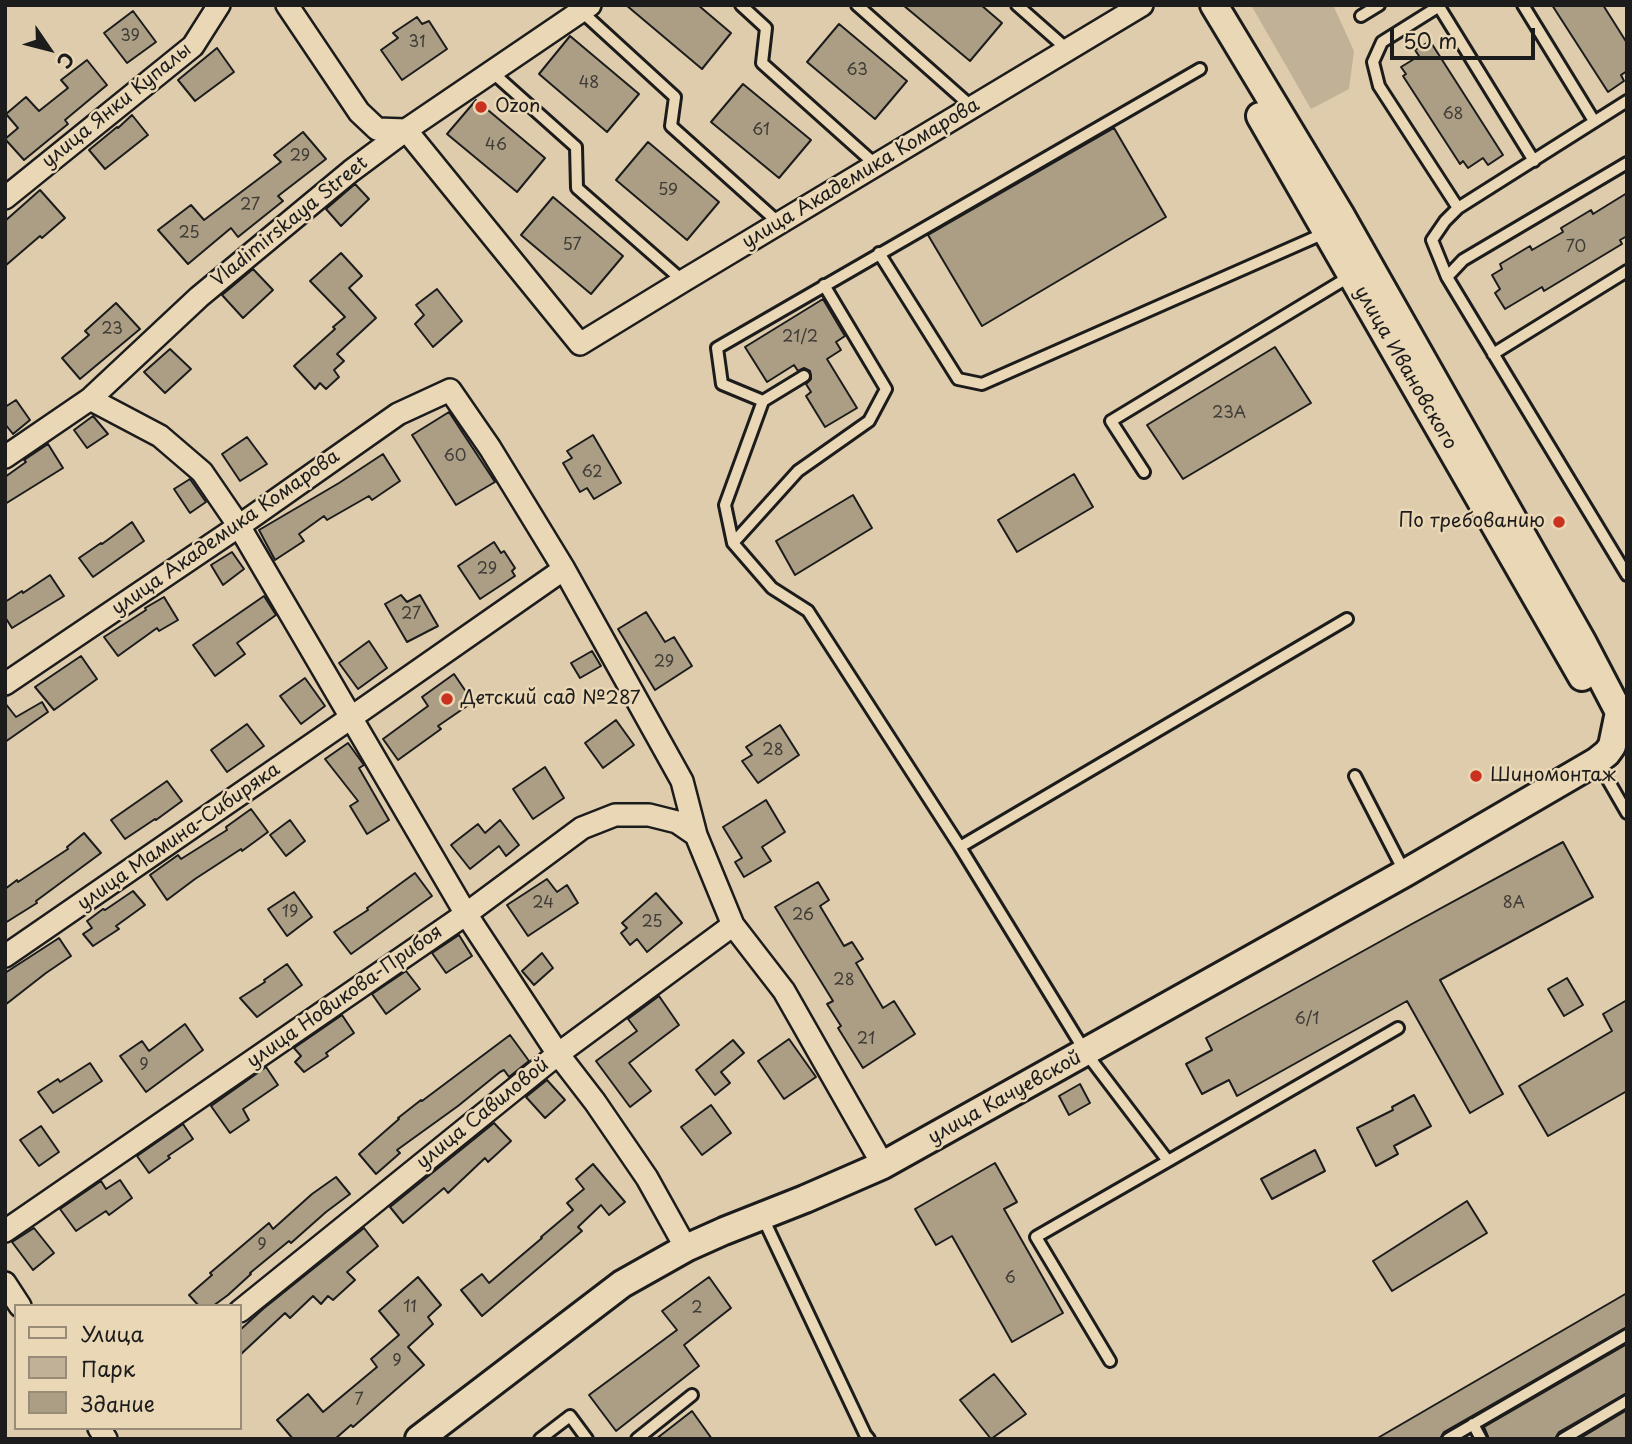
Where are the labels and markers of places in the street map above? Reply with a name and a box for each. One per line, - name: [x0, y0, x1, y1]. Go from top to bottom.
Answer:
- place label: Ozon: [495, 96, 540, 118]
- marker: Ozon: [473, 99, 489, 115]
- place label: По требованию: [1398, 511, 1545, 533]
- marker: По требованию: [1551, 514, 1567, 530]
- place label: Детский сад №287: [461, 688, 641, 710]
- marker: Детский сад №287: [439, 691, 455, 707]
- place label: Шиномонтаж: [1490, 765, 1616, 787]
- marker: Шиномонтаж: [1468, 768, 1484, 784]

